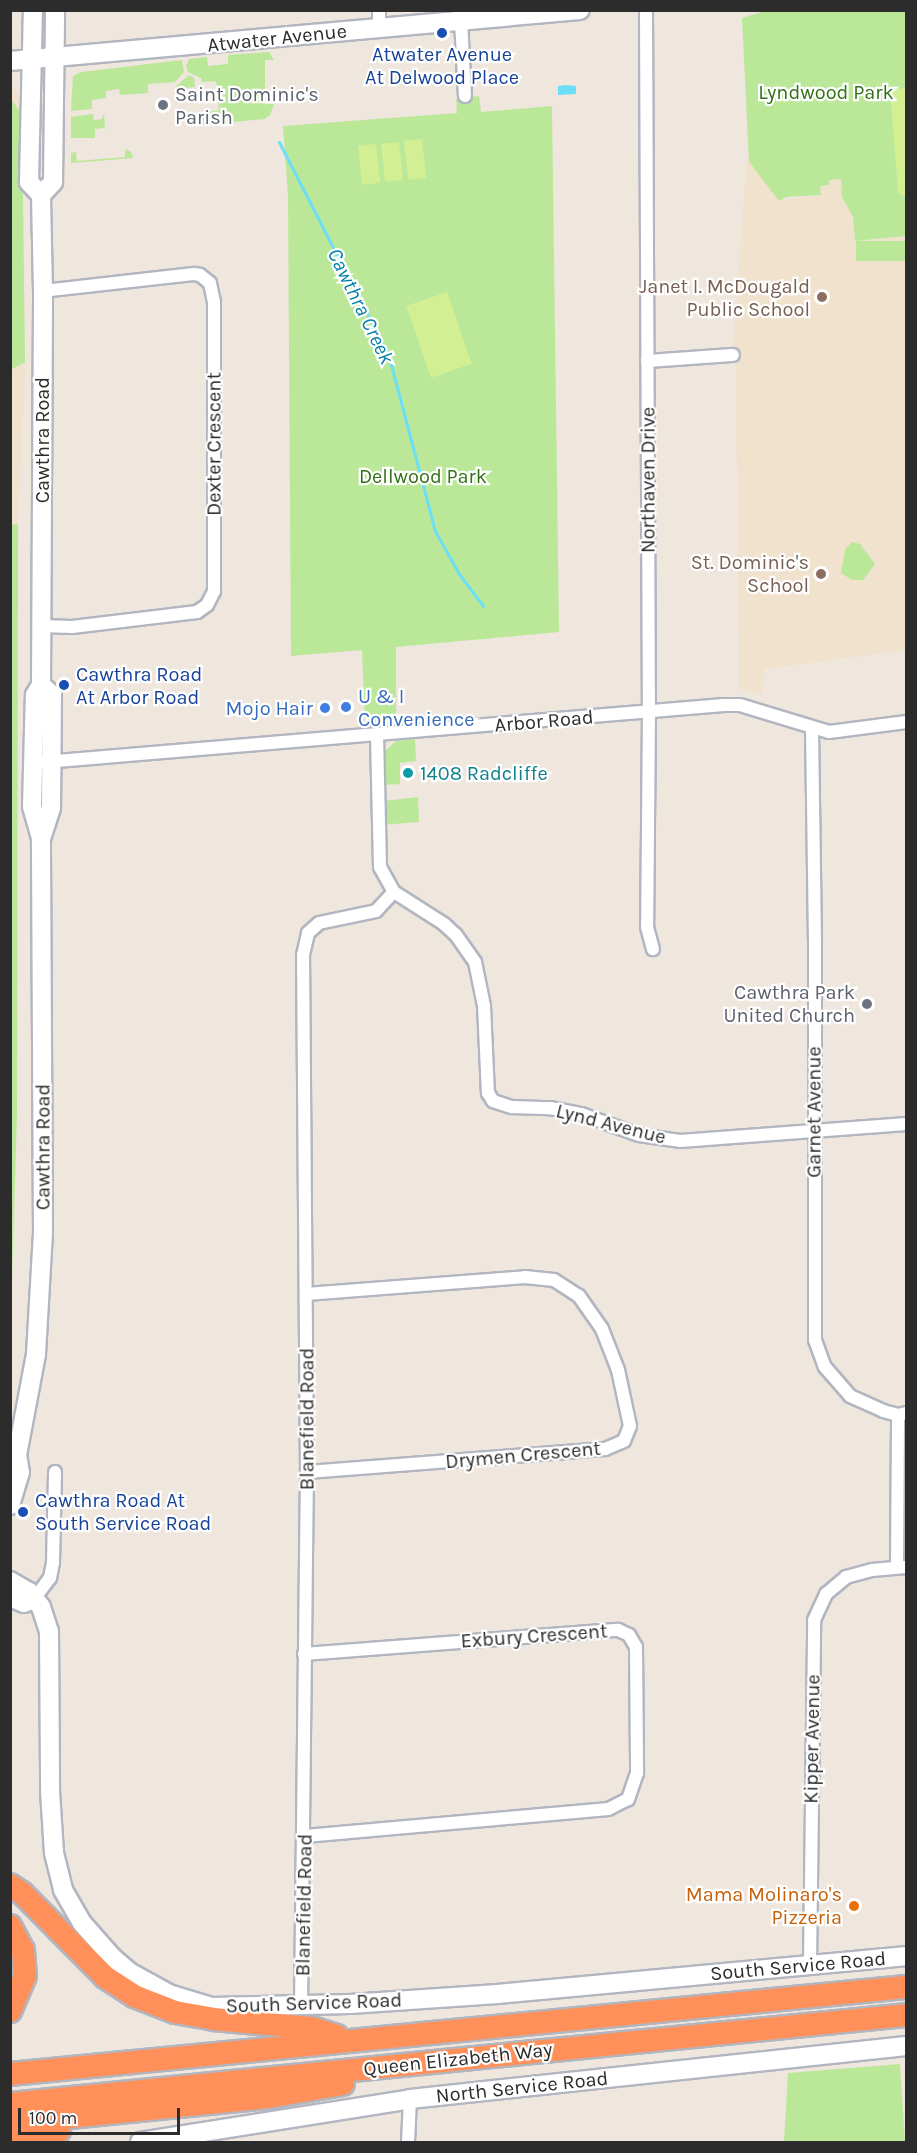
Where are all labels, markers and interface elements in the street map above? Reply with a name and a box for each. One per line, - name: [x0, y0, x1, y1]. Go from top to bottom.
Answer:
- street label: Atwater Avenue: [206, 19, 348, 57]
- marker: Atwater Avenue At Delwood Place: [435, 26, 449, 40]
- place label: Atwater Avenue At Delwood Place: [365, 42, 519, 89]
- park label: Lyndwood Park: [758, 80, 894, 104]
- place label: Saint Dominic's Parish: [175, 82, 319, 129]
- marker: Saint Dominic's Parish: [156, 98, 170, 112]
- water label: Cawthra Creek: [322, 244, 400, 368]
- place label: Janet I. McDougald Public School: [639, 274, 810, 321]
- marker: Janet I. McDougald Public School: [815, 290, 829, 304]
- street label: Dexter Crescent: [202, 372, 226, 516]
- street label: Cawthra Road: [30, 377, 54, 503]
- street label: Northaven Drive: [636, 407, 660, 553]
- park label: Dellwood Park: [359, 464, 487, 488]
- place label: St. Dominic's School: [691, 550, 809, 597]
- marker: St. Dominic's School: [814, 567, 828, 581]
- place label: Cawthra Road At Arbor Road: [76, 662, 202, 709]
- marker: Cawthra Road At Arbor Road: [57, 678, 71, 692]
- place label: U & I Convenience: [358, 684, 475, 731]
- place label: Mojo Hair: [226, 696, 313, 720]
- marker: U & I Convenience: [339, 700, 353, 714]
- marker: Mojo Hair: [318, 701, 332, 715]
- street label: Arbor Road: [493, 705, 595, 737]
- place label: 1408 Radcliffe: [420, 761, 548, 785]
- marker: 1408 Radcliffe: [401, 766, 415, 780]
- place label: Cawthra Park United Church: [723, 981, 855, 1028]
- marker: Cawthra Park United Church: [860, 997, 874, 1011]
- street label: Garnet Avenue: [802, 1046, 826, 1178]
- street label: Cawthra Road: [31, 1084, 55, 1210]
- street label: Lynd Avenue: [553, 1099, 669, 1149]
- street label: Blanefield Road: [295, 1348, 319, 1490]
- street label: Drymen Crescent: [444, 1436, 602, 1474]
- place label: Cawthra Road At South Service Road: [35, 1488, 211, 1535]
- marker: Cawthra Road At South Service Road: [16, 1505, 30, 1519]
- street label: Exbury Crescent: [460, 1619, 608, 1653]
- street label: Kipper Avenue: [799, 1674, 825, 1804]
- street label: Blanefield Road: [291, 1833, 317, 1977]
- place label: Mama Molinaro's Pizzeria: [686, 1882, 842, 1929]
- marker: Mama Molinaro's Pizzeria: [847, 1899, 861, 1913]
- street label: South Service Road: [709, 1946, 887, 1986]
- street label: South Service Road: [225, 1988, 403, 2018]
- street label: Queen Elizabeth Way: [362, 2037, 554, 2081]
- street label: North Service Road: [435, 2066, 609, 2108]
- scale bar: [21, 2096, 183, 2134]
- text: 100 m: [29, 2107, 77, 2129]

